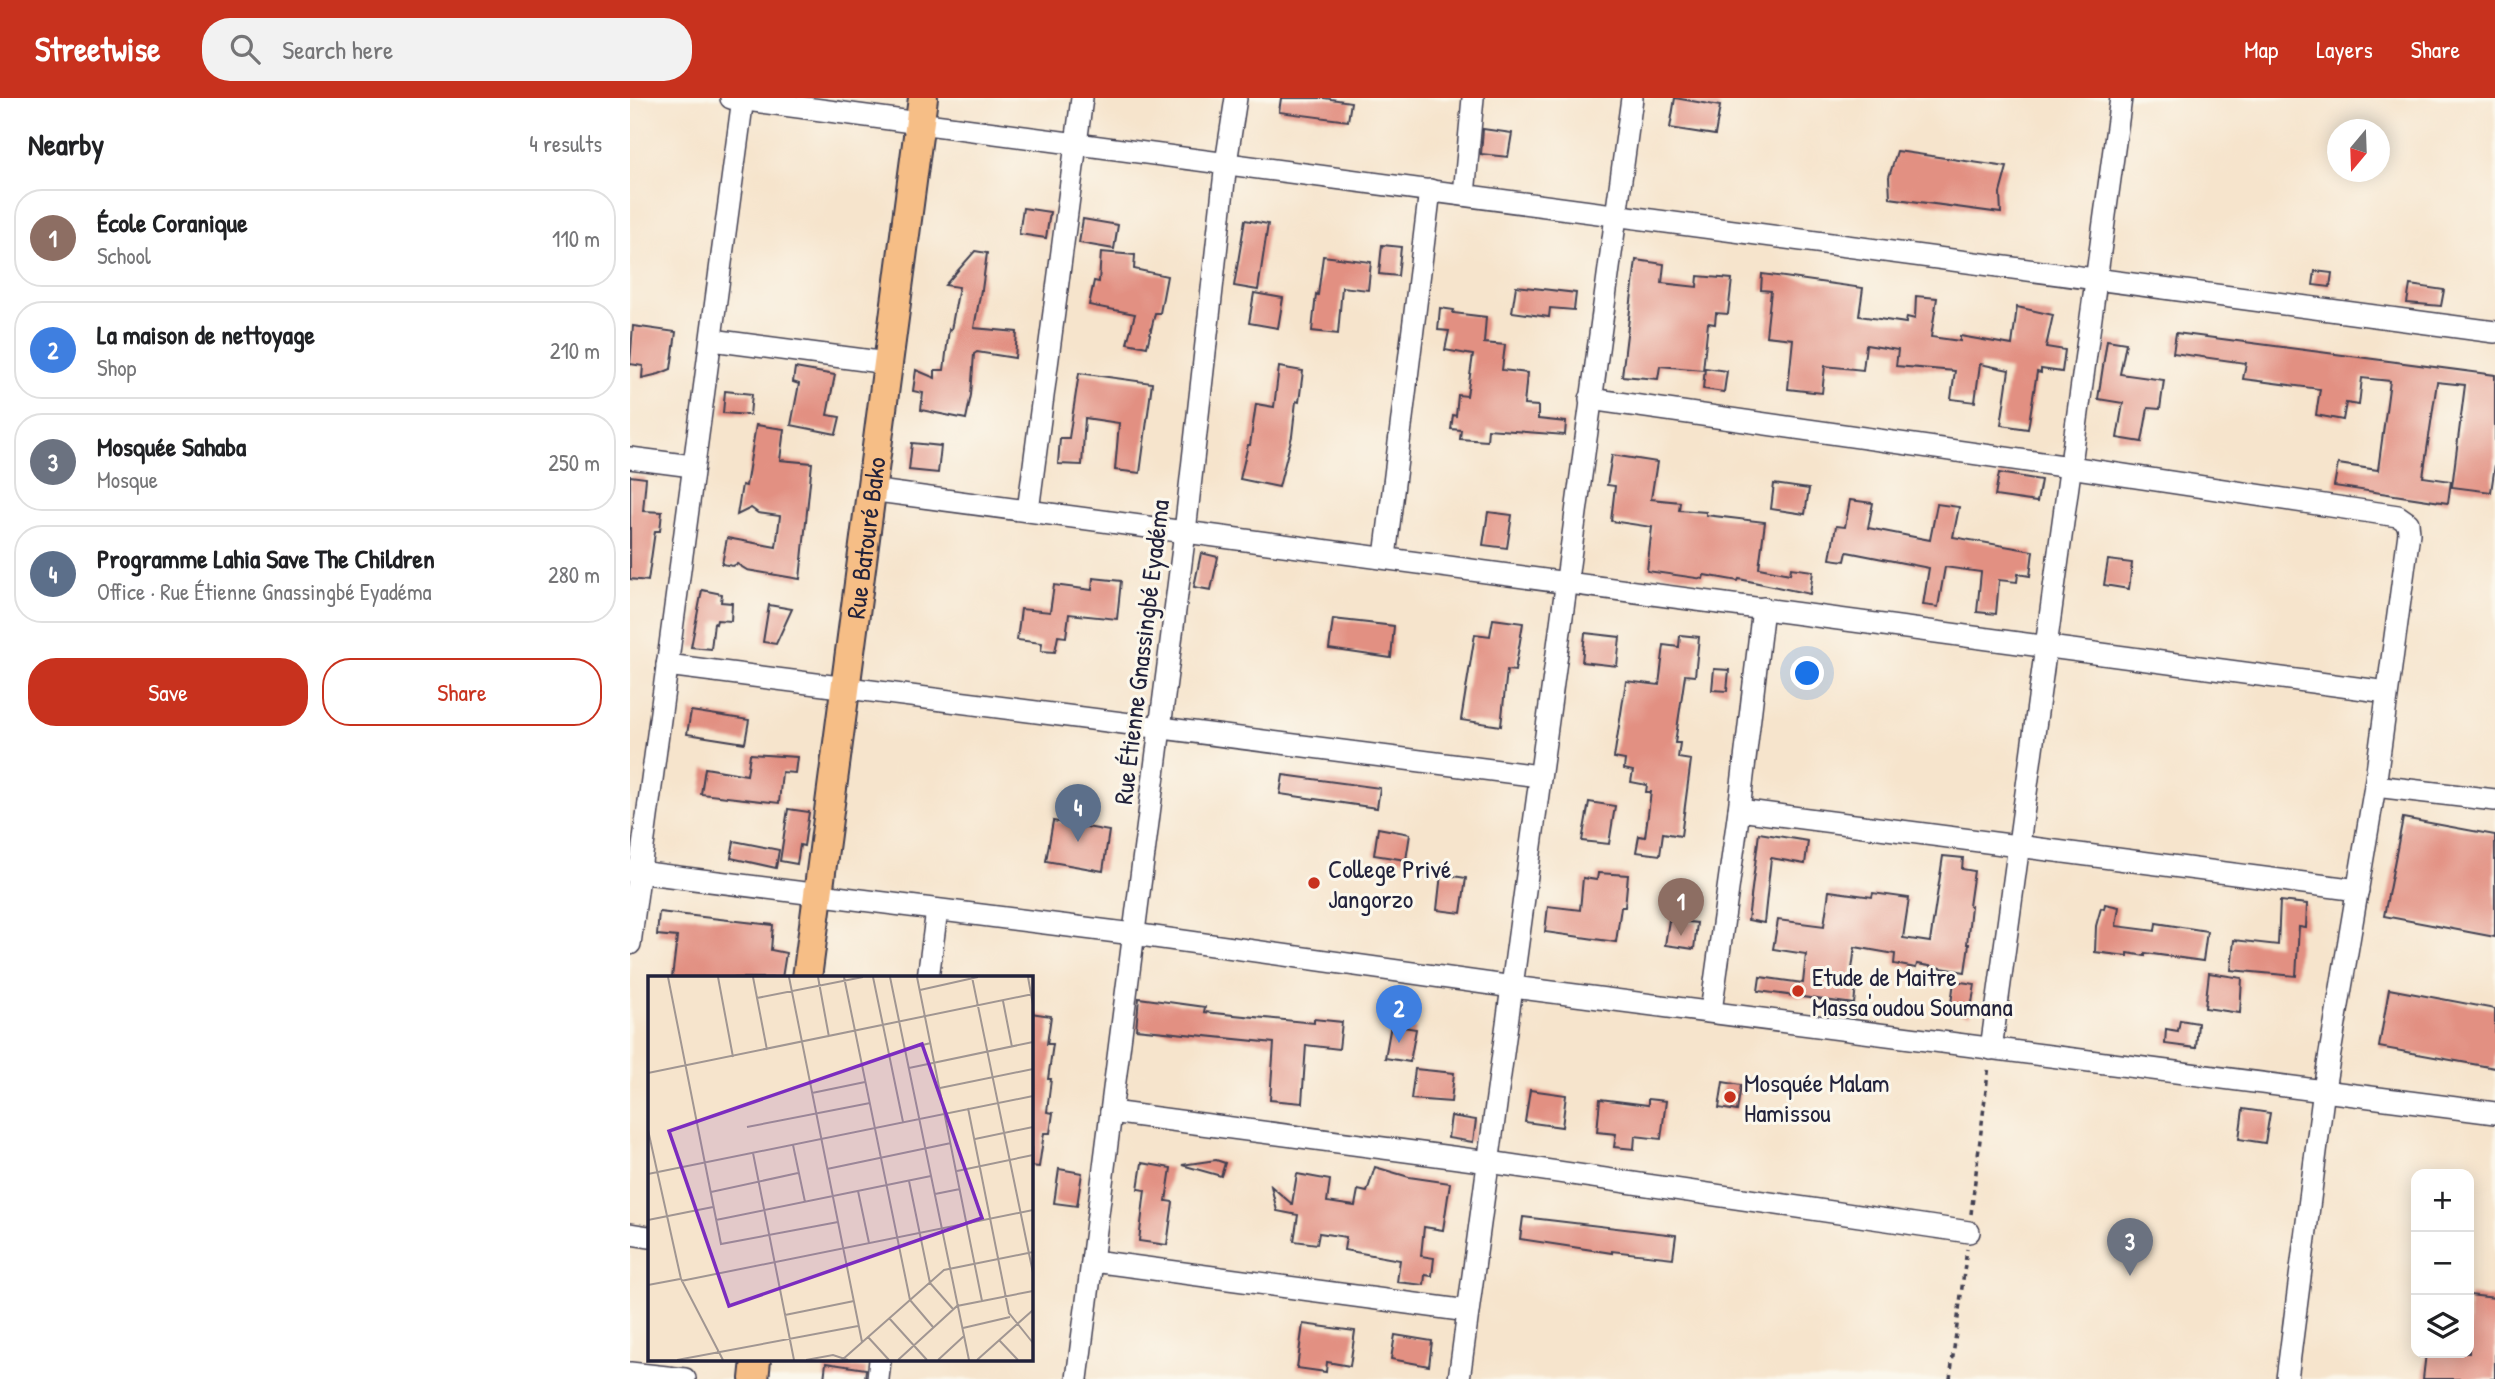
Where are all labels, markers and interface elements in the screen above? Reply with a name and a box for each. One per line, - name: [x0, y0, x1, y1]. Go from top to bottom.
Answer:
- search box: [202, 18, 692, 81]
- text: Streetwise: [35, 27, 160, 71]
- icon: search: [226, 30, 264, 68]
- text: Search here: [282, 32, 393, 67]
- text: Map: [2244, 33, 2278, 65]
- text: Layers: [2316, 33, 2373, 65]
- text: Share: [2411, 33, 2460, 65]
- north arrow: [2327, 119, 2390, 182]
- text: Nearby: [28, 124, 104, 164]
- text: 4 results: [529, 128, 602, 159]
- text: École Coranique: [97, 205, 248, 240]
- text: 1: [49, 223, 57, 254]
- text: 110 m: [552, 223, 600, 254]
- text: School: [97, 240, 151, 271]
- text: La maison de nettoyage: [97, 317, 315, 352]
- text: 2: [48, 335, 58, 366]
- text: 210 m: [550, 335, 600, 366]
- text: Shop: [97, 352, 136, 383]
- text: Mosquée Sahaba: [97, 429, 246, 464]
- text: 3: [48, 447, 58, 478]
- text: 250 m: [548, 447, 600, 478]
- street label: Rue Batouré Bako: [837, 455, 893, 621]
- text: Mosque: [97, 464, 158, 495]
- street label: Rue Étienne Gnassingbé Eyadéma: [1105, 498, 1177, 806]
- text: Programme Lahia Save The Children: [97, 541, 435, 576]
- text: 4: [49, 559, 57, 590]
- text: 280 m: [548, 559, 600, 590]
- text: Office · Rue Étienne Gnassingbé Eyadéma: [97, 576, 432, 607]
- your location: [1790, 656, 1824, 690]
- button: Save: [28, 658, 308, 726]
- button: Share: [322, 658, 602, 726]
- pin: 4: [1055, 784, 1101, 842]
- place label: College Privé Jangorzo: [1328, 851, 1451, 916]
- marker: College Privé Jangorzo: [1306, 875, 1322, 891]
- pin: 1: [1658, 878, 1704, 936]
- place label: Etude de Maitre Massa'oudou Soumana: [1812, 959, 2013, 1024]
- inset map: [648, 976, 1032, 1362]
- marker: Etude de Maitre Massa'oudou Soumana: [1790, 983, 1806, 999]
- pin: 2: [1376, 985, 1422, 1043]
- place label: Mosquée Malam Hamissou: [1744, 1065, 1890, 1130]
- marker: Mosquée Malam Hamissou: [1722, 1089, 1738, 1105]
- map controls: [2411, 1169, 2474, 1358]
- button: +: [2411, 1169, 2474, 1232]
- pin: 3: [2107, 1218, 2153, 1276]
- button: −: [2411, 1232, 2474, 1295]
- button: layers: [2411, 1295, 2474, 1358]

